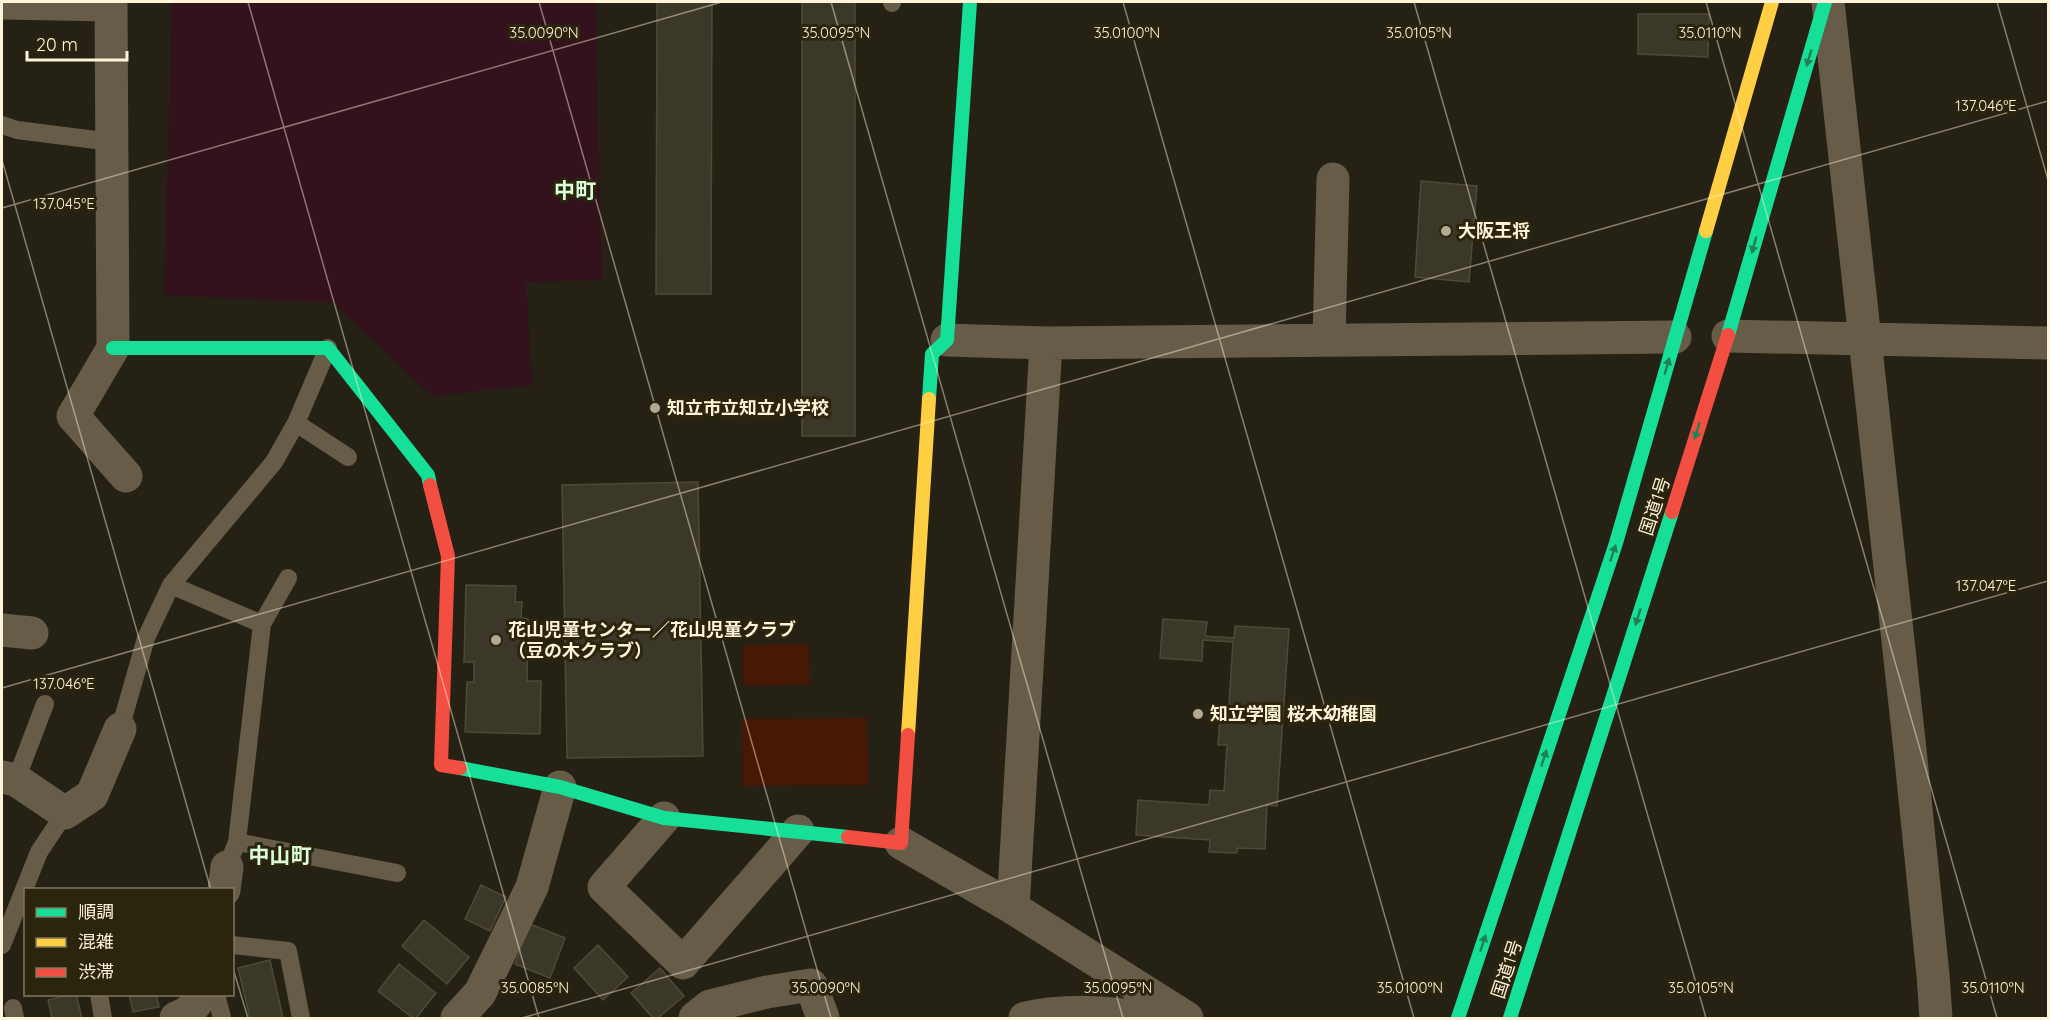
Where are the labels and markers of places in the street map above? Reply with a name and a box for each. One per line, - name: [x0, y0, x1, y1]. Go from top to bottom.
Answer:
- place label: 大阪王将: [1458, 219, 1530, 242]
- marker: 大阪王将: [1439, 224, 1453, 238]
- place label: 知立市立知立小学校: [667, 396, 829, 419]
- marker: 知立市立知立小学校: [648, 401, 662, 415]
- place label: 花山児童センター／花山児童クラブ （豆の木クラブ）: [508, 618, 796, 662]
- marker: 花山児童センター／花山児童クラブ （豆の木クラブ）: [489, 633, 503, 647]
- place label: 知立学園 桜木幼稚園: [1210, 702, 1377, 725]
- marker: 知立学園 桜木幼稚園: [1191, 707, 1205, 721]

